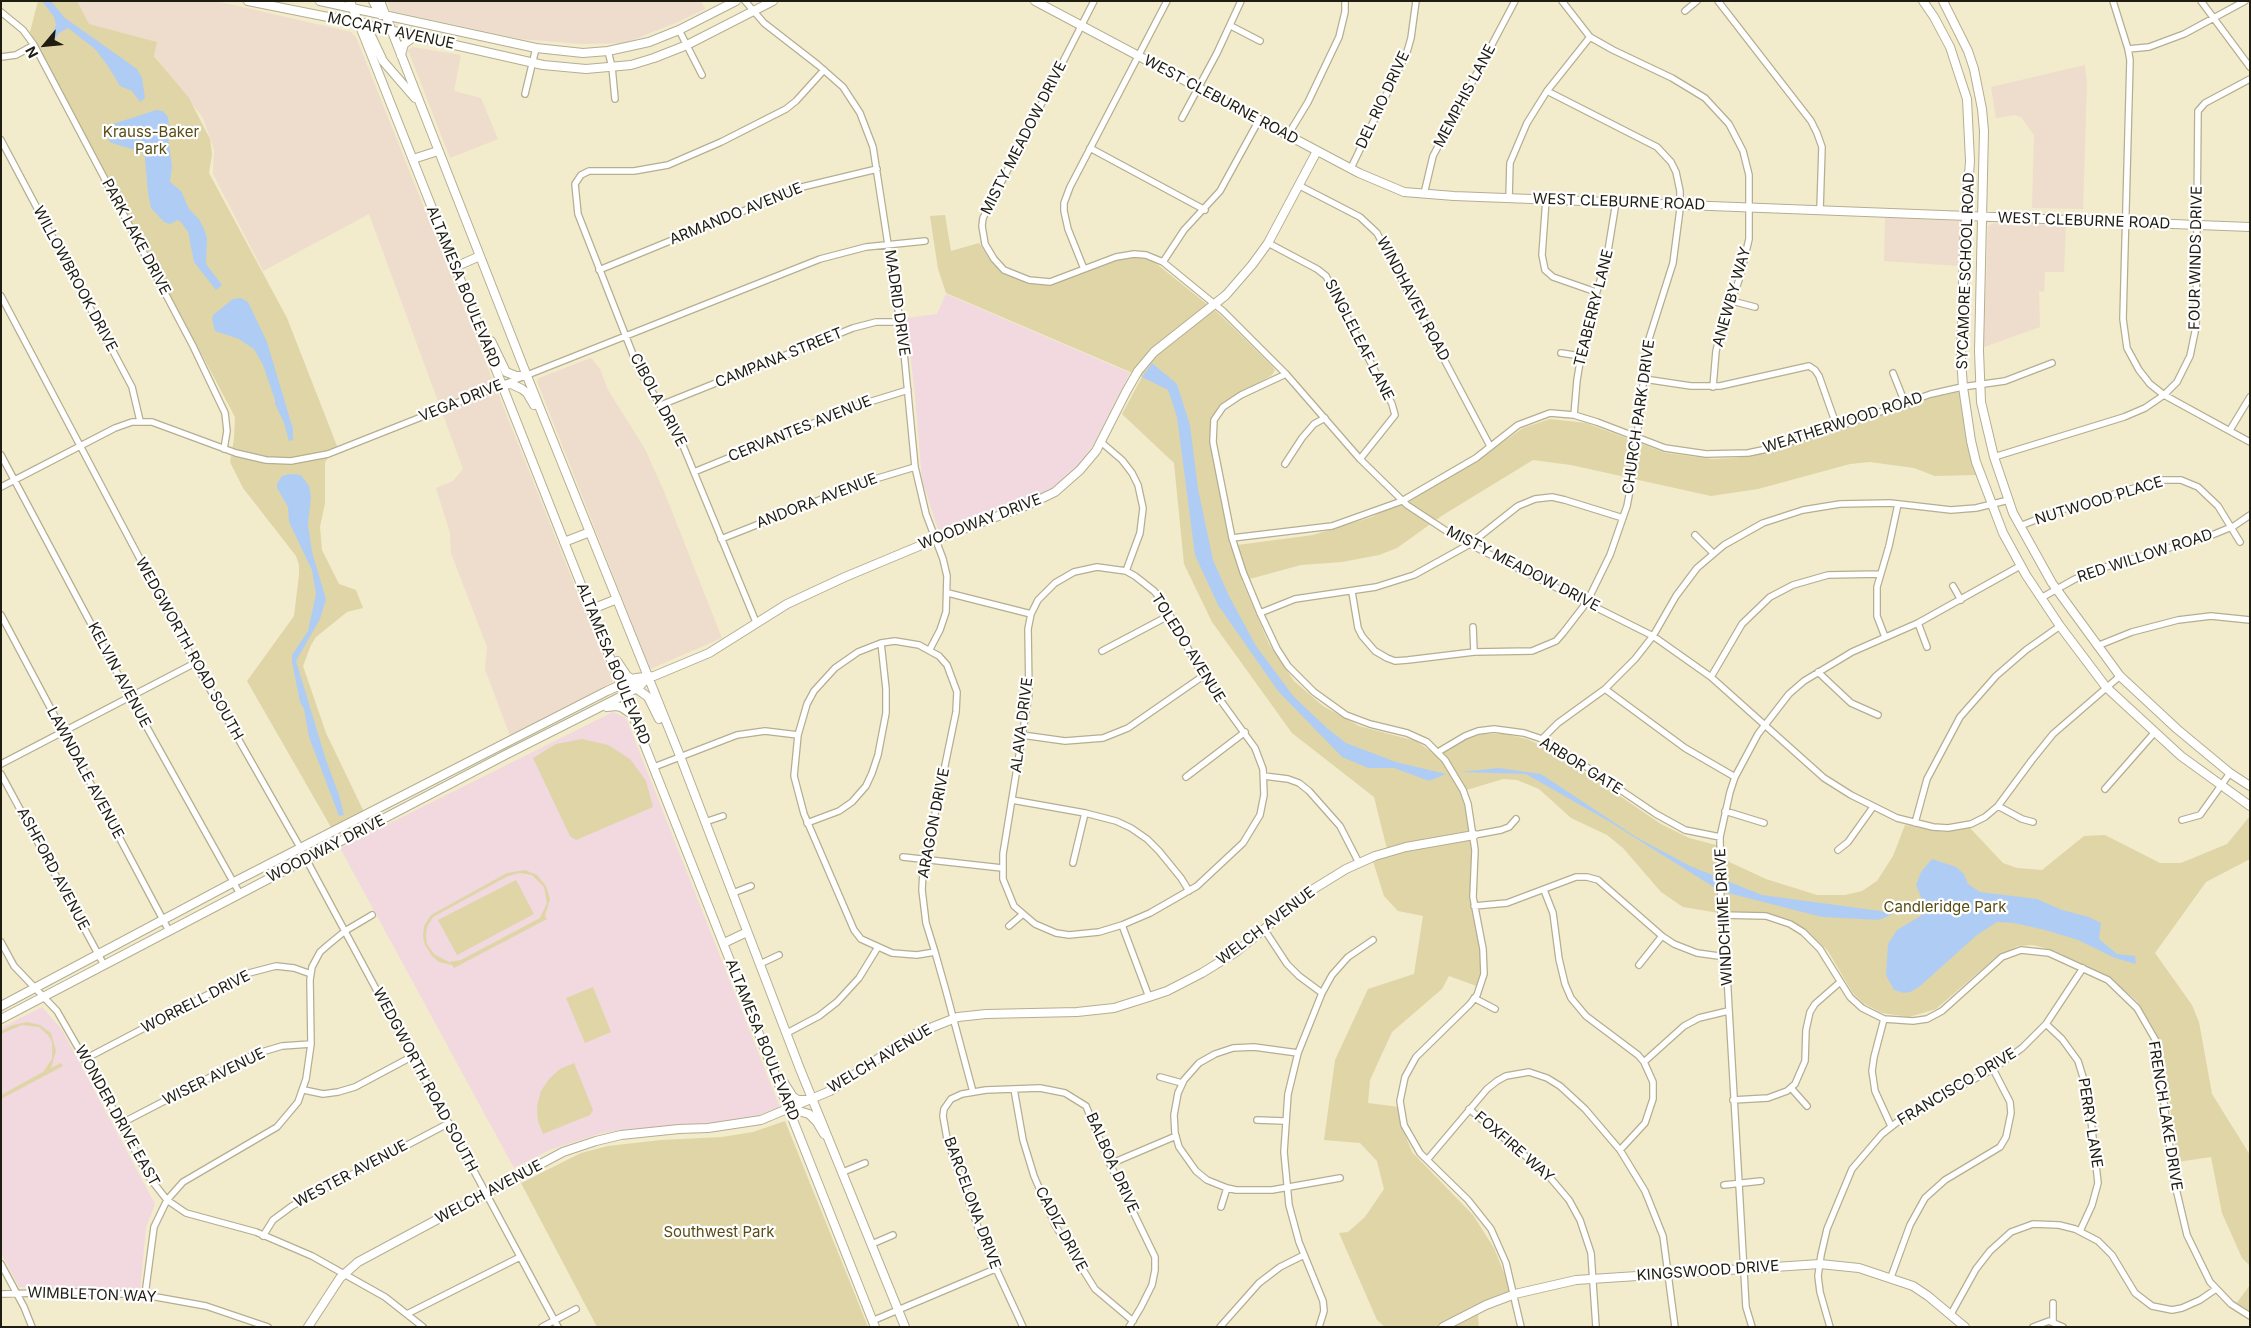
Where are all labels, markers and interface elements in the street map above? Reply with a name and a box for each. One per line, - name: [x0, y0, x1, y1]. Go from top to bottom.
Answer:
- street label: MCCART AVENUE: [326, 9, 456, 53]
- north arrow: [20, 20, 70, 70]
- street label: MEMPHIS LANE: [1430, 42, 1500, 150]
- text: N: [21, 44, 41, 61]
- street label: DEL RIO DRIVE: [1352, 48, 1414, 152]
- street label: WEST CLEBURNE ROAD: [1141, 52, 1301, 148]
- street label: MISTY MEADOW DRIVE: [977, 58, 1071, 218]
- park label: Krauss-Baker Park: [103, 123, 199, 158]
- street label: SYCAMORE SCHOOL ROAD: [1954, 172, 1978, 370]
- street label: PARK LAKE DRIVE: [98, 176, 174, 298]
- street label: ARMANDO AVENUE: [667, 179, 805, 249]
- street label: FOUR WINDS DRIVE: [2186, 186, 2206, 330]
- street label: WEST CLEBURNE ROAD: [1532, 190, 1706, 214]
- street label: WILLOWBROOK DRIVE: [29, 203, 121, 355]
- street label: ALTAMESA BOULEVARD: [422, 203, 504, 371]
- street label: WEST CLEBURNE ROAD: [1997, 209, 2171, 233]
- street label: WINDHAVEN ROAD: [1373, 234, 1453, 364]
- street label: ANEWBY WAY: [1709, 245, 1755, 349]
- street label: TEABERRY LANE: [1571, 247, 1617, 369]
- street label: MADRID DRIVE: [881, 249, 913, 357]
- street label: SINGLELEAF LANE: [1321, 276, 1397, 404]
- street label: CAMPANA STREET: [713, 324, 845, 392]
- street label: CHURCH PARK DRIVE: [1619, 339, 1659, 495]
- street label: CIBOLA DRIVE: [626, 350, 690, 450]
- street label: VEGA DRIVE: [417, 376, 505, 426]
- street label: WEATHERWOOD ROAD: [1761, 389, 1925, 457]
- street label: CERVANTES AVENUE: [726, 392, 874, 466]
- street label: ANDORA AVENUE: [754, 470, 880, 532]
- street label: NUTWOOD PLACE: [2033, 473, 2165, 529]
- street label: WOODWAY DRIVE: [916, 490, 1044, 554]
- street label: MISTY MEADOW DRIVE: [1443, 522, 1603, 616]
- street label: RED WILLOW ROAD: [2075, 526, 2215, 586]
- street label: WEDGWORTH ROAD SOUTH: [131, 555, 247, 743]
- street label: ALTAMESA BOULEVARD: [572, 580, 654, 748]
- street label: TOLEDO AVENUE: [1147, 590, 1229, 706]
- street label: KELVIN AVENUE: [84, 619, 154, 731]
- street label: ALAVA DRIVE: [1007, 676, 1037, 774]
- street label: LAWNDALE AVENUE: [43, 704, 127, 842]
- street label: ARBOR GATE: [1536, 734, 1626, 798]
- street label: ARAGON DRIVE: [914, 766, 954, 880]
- street label: ASHFORD AVENUE: [13, 805, 93, 933]
- street label: WOODWAY DRIVE: [264, 811, 388, 887]
- street label: WINDCHIME DRIVE: [1711, 848, 1737, 986]
- street label: WELCH AVENUE: [1213, 883, 1319, 969]
- park label: Candleridge Park: [1884, 898, 2006, 916]
- street label: ALTAMESA BOULEVARD: [721, 956, 803, 1124]
- street label: WORRELL DRIVE: [139, 967, 253, 1037]
- street label: WEDGWORTH ROAD SOUTH: [369, 985, 481, 1175]
- street label: WELCH AVENUE: [825, 1021, 935, 1097]
- street label: FRENCH LAKE DRIVE: [2144, 1040, 2186, 1192]
- street label: WONDER DRIVE EAST: [71, 1043, 163, 1189]
- street label: WISER AVENUE: [160, 1044, 268, 1110]
- street label: FRANCISCO DRIVE: [1894, 1044, 2020, 1130]
- street label: PERRY LANE: [2074, 1077, 2106, 1169]
- street label: FOXFIRE WAY: [1471, 1108, 1557, 1186]
- street label: BALBOA DRIVE: [1082, 1110, 1142, 1216]
- street label: BARCELONA DRIVE: [940, 1135, 1004, 1271]
- street label: WESTER AVENUE: [291, 1136, 411, 1212]
- street label: WELCH AVENUE: [433, 1156, 545, 1228]
- street label: CADIZ DRIVE: [1031, 1184, 1091, 1274]
- park label: Southwest Park: [663, 1223, 775, 1241]
- street label: KINGSWOOD DRIVE: [1636, 1257, 1780, 1285]
- street label: WIMBLETON WAY: [27, 1284, 157, 1306]

